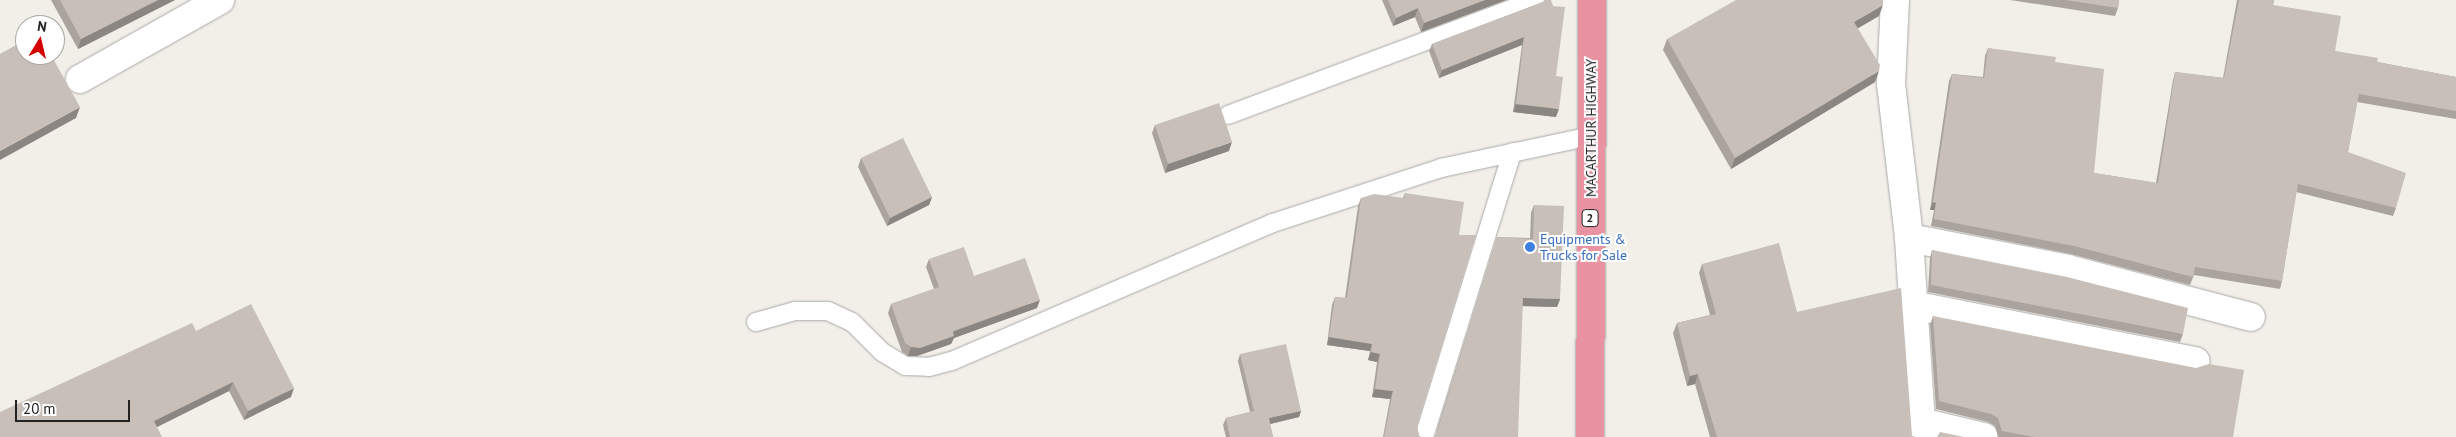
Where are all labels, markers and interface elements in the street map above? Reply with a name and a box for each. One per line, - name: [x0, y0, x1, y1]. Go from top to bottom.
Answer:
- north arrow: [15, 15, 65, 65]
- text: N: [36, 17, 48, 36]
- street label: MACARTHUR HIGHWAY: [1583, 59, 1599, 197]
- road number: 2: [1581, 208, 1599, 228]
- place label: Equipments & Trucks for Sale: [1540, 231, 1627, 264]
- marker: Equipments & Trucks for Sale: [1524, 241, 1536, 253]
- scale bar: [18, 390, 132, 422]
- text: 20 m: [23, 399, 56, 418]

